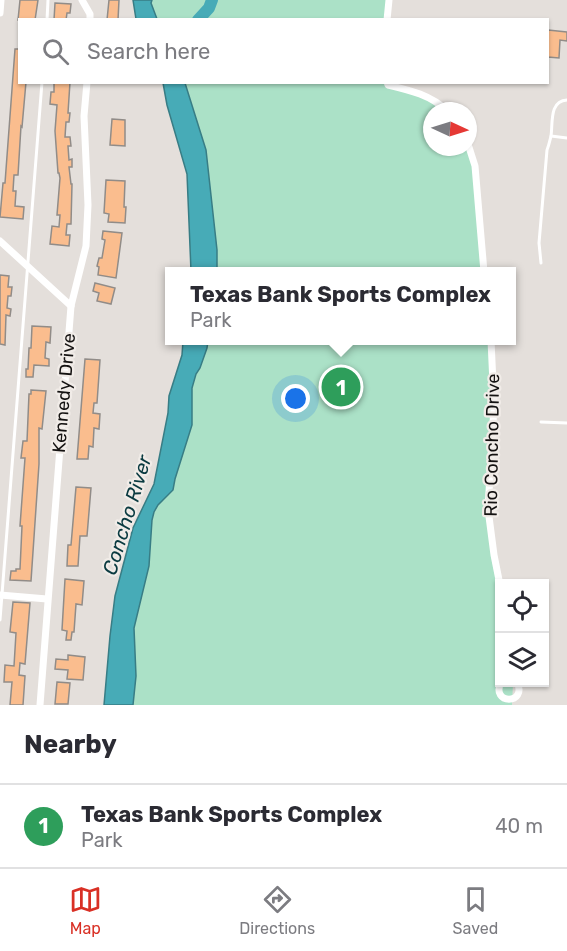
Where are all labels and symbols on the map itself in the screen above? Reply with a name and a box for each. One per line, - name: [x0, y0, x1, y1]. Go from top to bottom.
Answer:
- north arrow: [423, 102, 477, 156]
- street label: Kennedy Drive: [48, 332, 80, 454]
- pin: 1: [322, 364, 360, 410]
- street label: Rio Concho Drive: [480, 373, 504, 517]
- your location: [281, 384, 310, 413]
- water label: Concho River: [97, 451, 157, 578]

